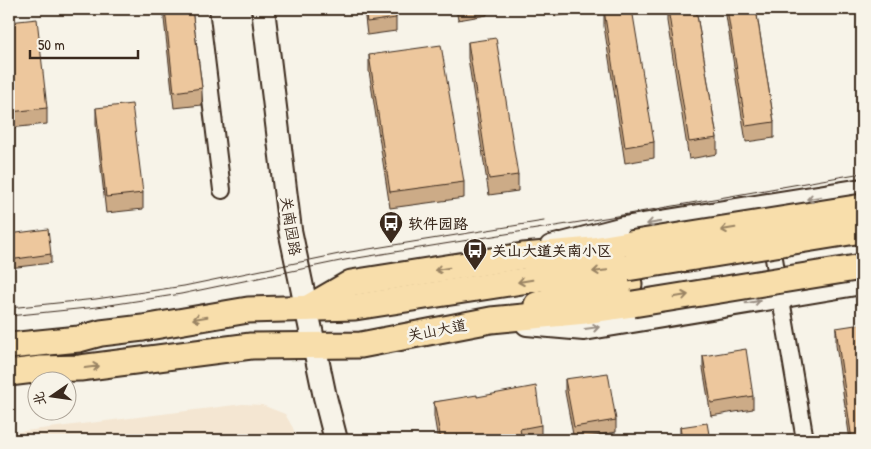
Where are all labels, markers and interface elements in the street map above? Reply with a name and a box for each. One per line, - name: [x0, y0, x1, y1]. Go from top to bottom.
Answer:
- scale bar: [30, 28, 138, 60]
- text: 50 m: [38, 34, 65, 55]
- one-way arrow: [806, 193, 822, 203]
- street label: 关南园路: [276, 195, 306, 257]
- bus stop icon: 软件园路: [378, 210, 404, 244]
- place label: 软件园路: [408, 213, 468, 234]
- one-way arrow: [646, 218, 662, 228]
- one-way arrow: [720, 224, 736, 234]
- bus stop icon: 关山大道关南小区: [462, 237, 488, 271]
- place label: 关山大道关南小区: [492, 240, 612, 261]
- one-way arrow: [434, 264, 450, 274]
- one-way arrow: [592, 266, 608, 276]
- one-way arrow: [517, 276, 533, 286]
- one-way arrow: [673, 291, 689, 301]
- one-way arrow: [744, 297, 760, 307]
- one-way arrow: [192, 313, 208, 323]
- street label: 关山大道: [406, 314, 468, 346]
- one-way arrow: [584, 322, 600, 332]
- one-way arrow: [84, 362, 100, 372]
- north arrow: [28, 372, 78, 422]
- text: 北: [28, 390, 50, 408]

